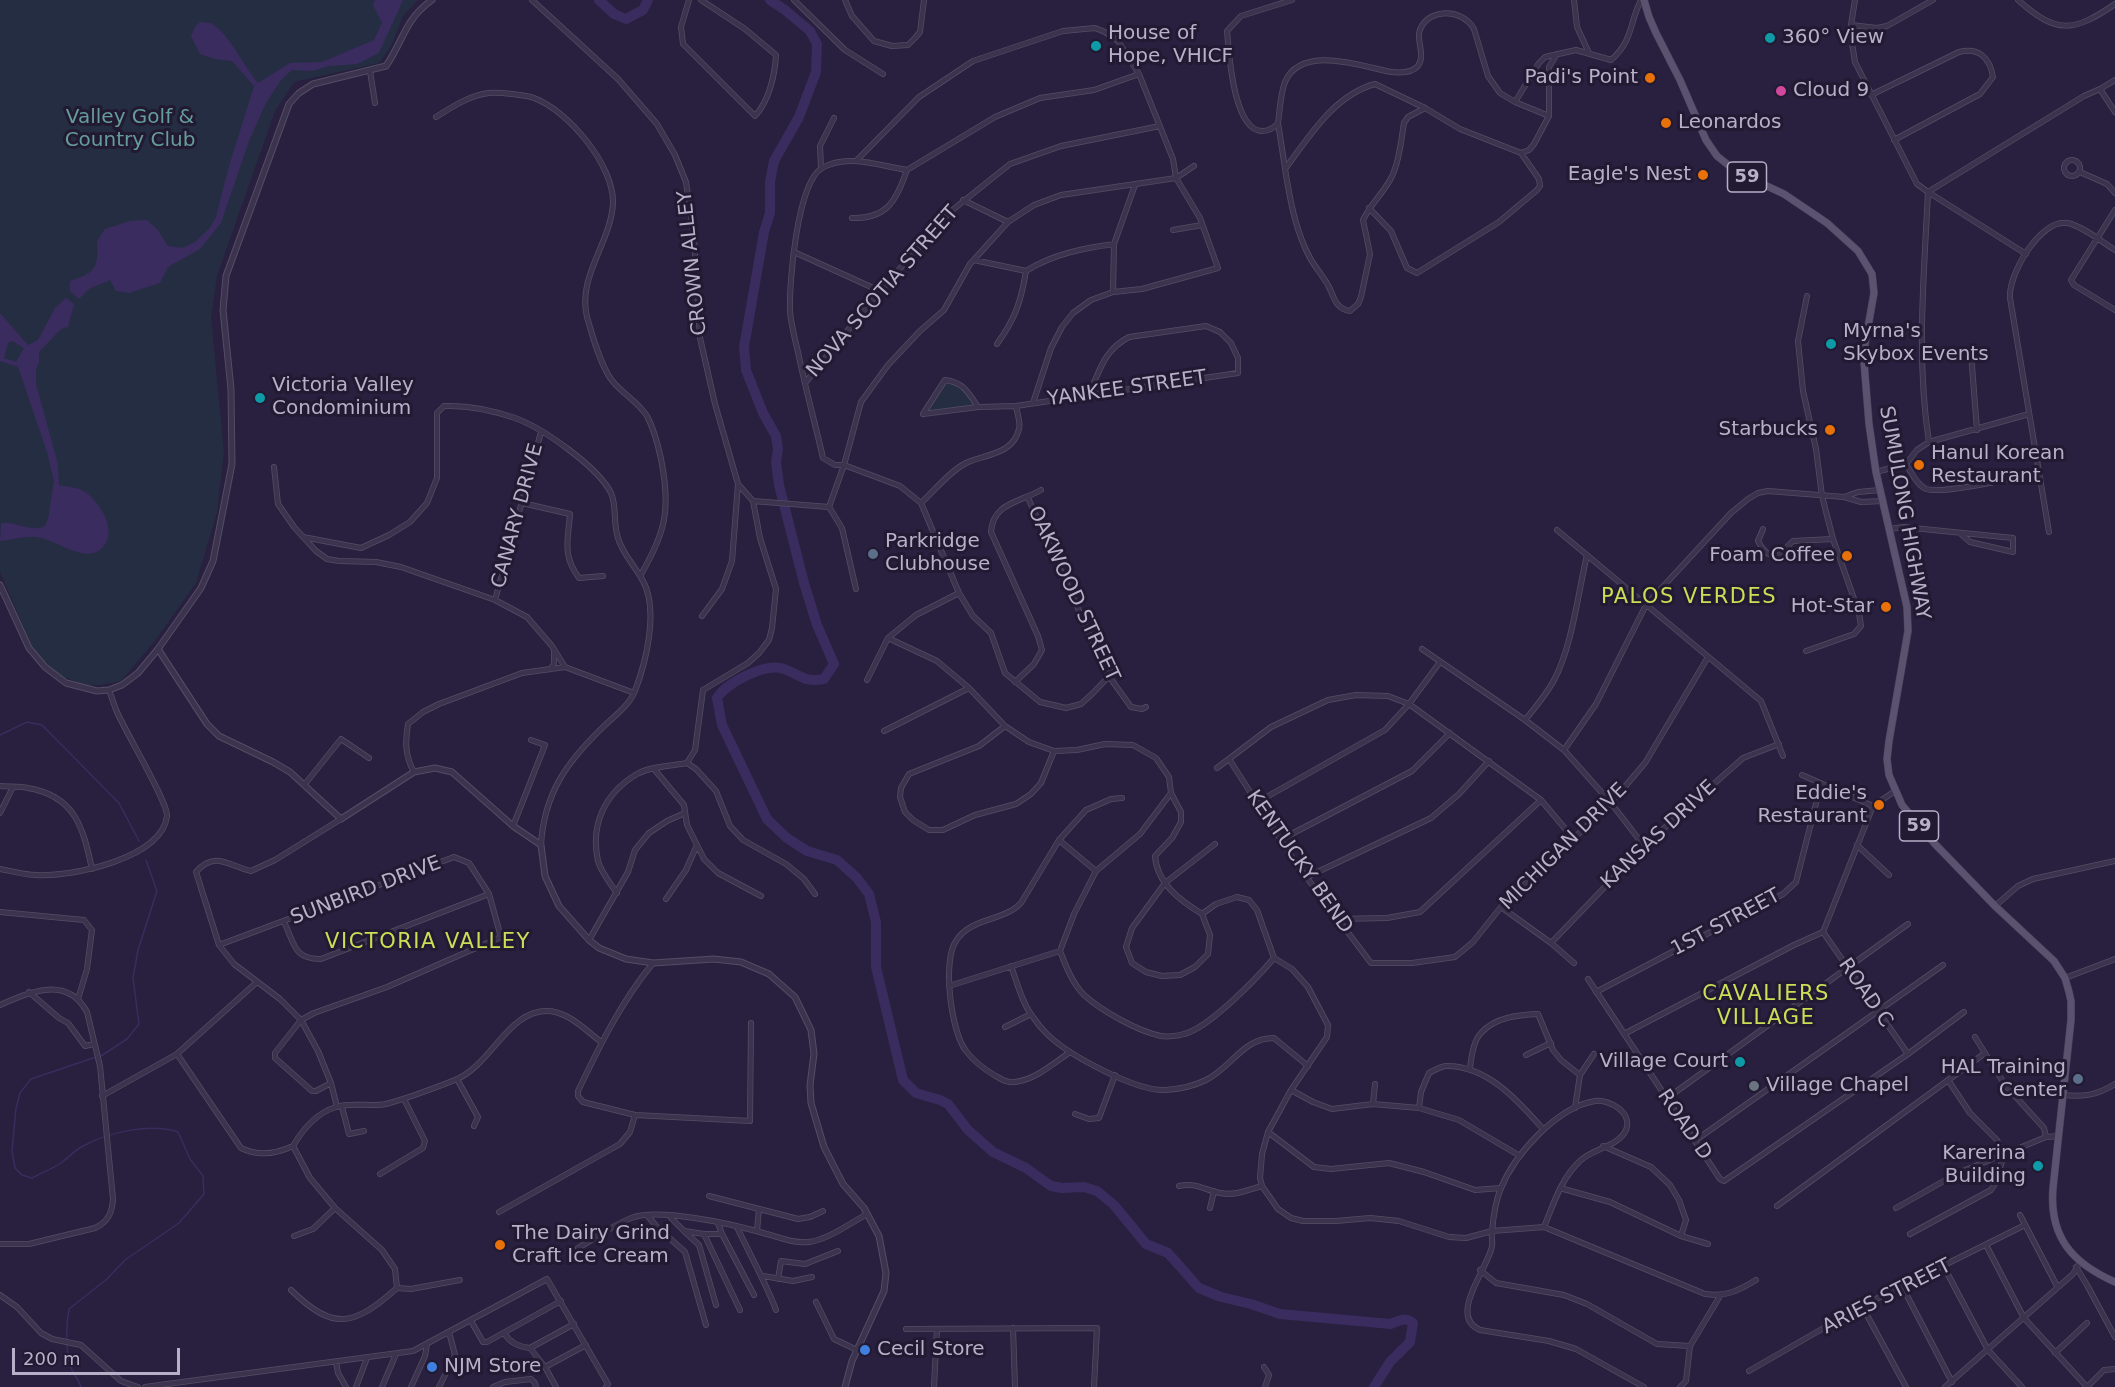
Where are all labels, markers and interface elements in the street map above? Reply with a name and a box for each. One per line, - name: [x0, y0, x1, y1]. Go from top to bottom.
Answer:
- place label: House of Hope, VHICF: [1108, 22, 1233, 69]
- place label: 360° View: [1782, 26, 1884, 50]
- marker: 360° View: [1763, 31, 1777, 45]
- marker: House of Hope, VHICF: [1089, 39, 1103, 53]
- place label: Padi's Point: [1524, 66, 1638, 90]
- marker: Padi's Point: [1643, 71, 1657, 85]
- place label: Cloud 9: [1793, 79, 1869, 103]
- marker: Cloud 9: [1774, 84, 1788, 98]
- park label: Valley Golf & Country Club: [65, 106, 195, 153]
- place label: Leonardos: [1678, 111, 1781, 135]
- marker: Leonardos: [1659, 116, 1673, 130]
- road number: 59: [1728, 162, 1766, 192]
- place label: Eagle's Nest: [1568, 163, 1691, 187]
- marker: Eagle's Nest: [1696, 168, 1710, 182]
- street label: CROWN ALLEY: [673, 189, 713, 337]
- street label: NOVA SCOTIA STREET: [802, 201, 964, 383]
- place label: Myrna's Skybox Events: [1843, 320, 1989, 367]
- marker: Myrna's Skybox Events: [1824, 337, 1838, 351]
- street label: YANKEE STREET: [1046, 366, 1208, 412]
- place label: Victoria Valley Condominium: [272, 374, 414, 421]
- marker: Victoria Valley Condominium: [253, 391, 267, 405]
- street label: SUMULONG HIGHWAY: [1873, 404, 1935, 622]
- place label: Starbucks: [1719, 418, 1818, 442]
- marker: Starbucks: [1823, 423, 1837, 437]
- street label: CANARY DRIVE: [487, 441, 549, 591]
- place label: Hanul Korean Restaurant: [1931, 442, 2065, 489]
- marker: Hanul Korean Restaurant: [1912, 458, 1926, 472]
- street label: OAKWOOD STREET: [1022, 502, 1124, 686]
- place label: Parkridge Clubhouse: [885, 530, 990, 577]
- place label: Foam Coffee: [1709, 544, 1835, 568]
- marker: Parkridge Clubhouse: [866, 547, 880, 561]
- marker: Foam Coffee: [1840, 549, 1854, 563]
- district label: PALOS VERDES: [1601, 585, 1777, 611]
- place label: Hot-Star: [1791, 595, 1874, 619]
- marker: Hot-Star: [1879, 600, 1893, 614]
- street label: KANSAS DRIVE: [1596, 776, 1722, 894]
- street label: MICHIGAN DRIVE: [1495, 778, 1633, 916]
- place label: Eddie's Restaurant: [1758, 782, 1867, 829]
- street label: KENTUCKY BEND: [1241, 786, 1357, 938]
- marker: Eddie's Restaurant: [1872, 798, 1886, 812]
- road number: 59: [1900, 811, 1938, 841]
- street label: SUNBIRD DRIVE: [287, 851, 445, 931]
- street label: 1ST STREET: [1667, 884, 1785, 962]
- district label: VICTORIA VALLEY: [325, 930, 531, 956]
- street label: ROAD C: [1833, 954, 1897, 1032]
- district label: CAVALIERS VILLAGE: [1702, 982, 1830, 1032]
- place label: Village Court: [1600, 1050, 1728, 1074]
- marker: Village Court: [1733, 1055, 1747, 1069]
- place label: HAL Training Center: [1941, 1056, 2066, 1103]
- marker: HAL Training Center: [2071, 1072, 2085, 1086]
- place label: Village Chapel: [1766, 1074, 1909, 1098]
- marker: Village Chapel: [1747, 1079, 1761, 1093]
- street label: ROAD D: [1652, 1085, 1716, 1165]
- place label: Karerina Building: [1942, 1142, 2026, 1189]
- marker: Karerina Building: [2031, 1159, 2045, 1173]
- place label: The Dairy Grind Craft Ice Cream: [512, 1222, 670, 1269]
- marker: The Dairy Grind Craft Ice Cream: [493, 1238, 507, 1252]
- street label: ARIES STREET: [1819, 1254, 1955, 1340]
- scale bar: [15, 1336, 183, 1374]
- place label: Cecil Store: [877, 1338, 985, 1362]
- marker: Cecil Store: [858, 1343, 872, 1357]
- text: 200 m: [23, 1348, 81, 1369]
- place label: NJM Store: [444, 1355, 541, 1379]
- marker: NJM Store: [425, 1360, 439, 1374]

